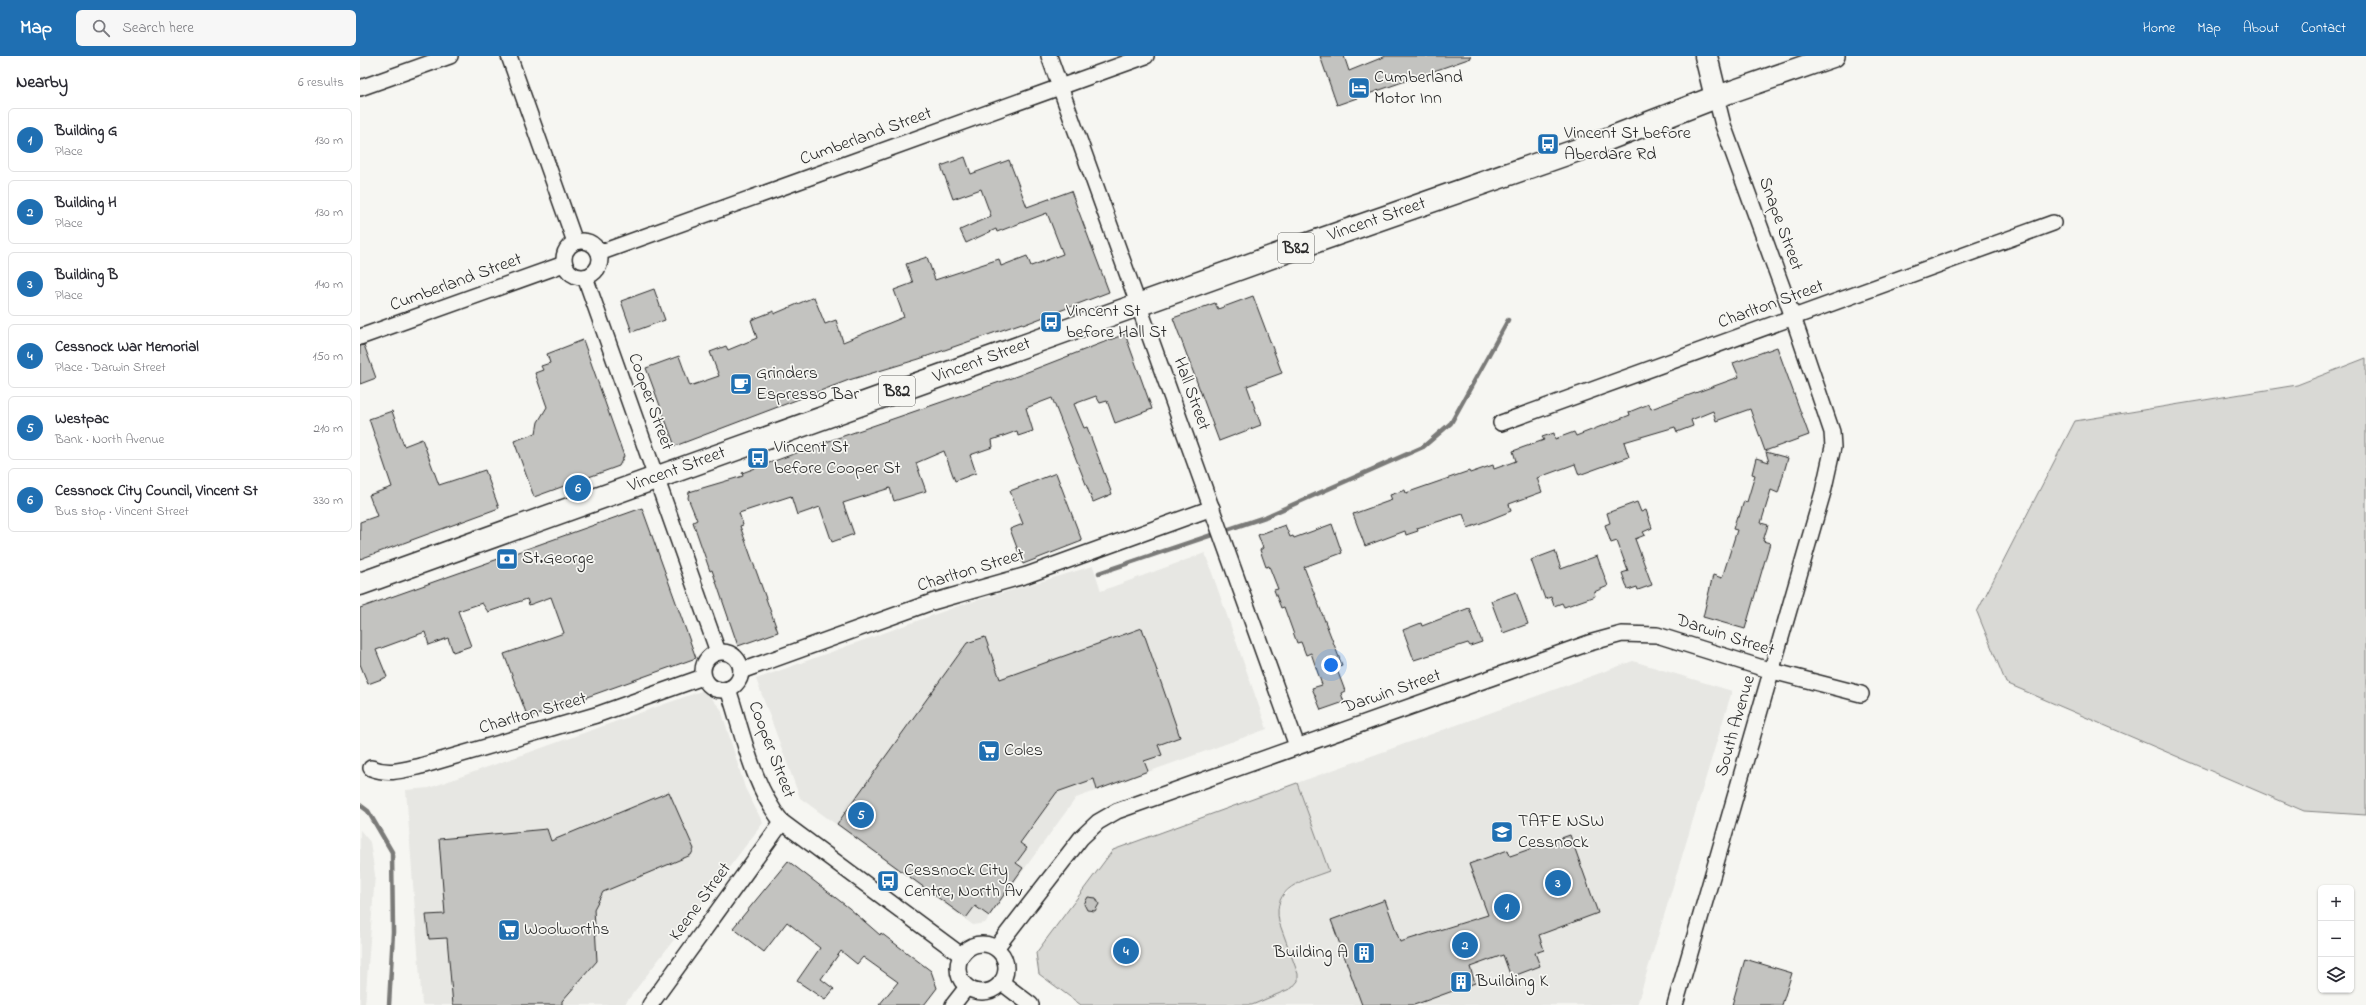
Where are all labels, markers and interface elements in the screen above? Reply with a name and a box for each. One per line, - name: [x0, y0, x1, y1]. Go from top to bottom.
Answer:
- search box: [76, 10, 356, 46]
- text: Map: [20, 15, 52, 42]
- icon: search: [90, 17, 112, 39]
- text: Search here: [122, 17, 194, 39]
- text: Home: [2143, 18, 2175, 39]
- text: Map: [2197, 18, 2221, 39]
- text: About: [2243, 18, 2279, 39]
- text: Contact: [2301, 18, 2346, 39]
- place label: Cumberland Motor Inn: [1374, 65, 1463, 112]
- text: Nearby: [16, 70, 68, 95]
- text: 6 results: [298, 73, 344, 92]
- hotel icon: Cumberland Motor Inn: [1346, 75, 1372, 101]
- street label: Cumberland Street: [796, 101, 936, 173]
- text: Building G: [55, 120, 117, 142]
- place label: Vincent St before Aberdare Rd: [1563, 121, 1692, 168]
- text: 1: [28, 131, 32, 150]
- text: 130 m: [315, 131, 343, 150]
- bus stop icon: Vincent St before Aberdare Rd: [1535, 131, 1561, 157]
- text: Place: [55, 142, 83, 161]
- street label: Snape Street: [1751, 174, 1809, 274]
- street label: Vincent Street: [1323, 191, 1430, 249]
- text: Building H: [55, 192, 117, 214]
- text: 2: [27, 203, 33, 222]
- text: 130 m: [315, 203, 343, 222]
- text: Place: [55, 214, 83, 233]
- road number: B82: [1278, 233, 1314, 263]
- street label: Cumberland Street: [386, 247, 526, 319]
- text: Building B: [55, 264, 118, 286]
- street label: Charlton Street: [1714, 274, 1828, 336]
- text: 3: [27, 275, 33, 294]
- text: 140 m: [315, 275, 343, 294]
- text: Place: [55, 286, 83, 305]
- place label: Vincent St before Hall St: [1065, 299, 1167, 346]
- bus stop icon: Vincent St before Hall St: [1038, 309, 1064, 335]
- street label: Vincent Street: [929, 331, 1035, 391]
- text: Cessnock War Memorial: [55, 336, 199, 358]
- text: 4: [27, 347, 33, 366]
- text: 150 m: [312, 347, 343, 366]
- street label: Cooper Street: [620, 350, 680, 454]
- street label: Hall Street: [1166, 354, 1216, 434]
- text: Place · Darwin Street: [55, 358, 166, 377]
- place label: Grinders Espresso Bar: [756, 361, 860, 408]
- cafe icon: Grinders Espresso Bar: [728, 371, 754, 397]
- road number: B82: [879, 376, 915, 406]
- text: Westpac: [55, 408, 109, 430]
- text: 5: [26, 419, 34, 438]
- text: 210 m: [313, 419, 343, 438]
- text: Bank · North Avenue: [55, 430, 164, 449]
- place label: Vincent St before Cooper St: [773, 435, 901, 482]
- street label: Vincent Street: [624, 440, 730, 500]
- bus stop icon: Vincent St before Cooper St: [745, 445, 771, 471]
- pin: 6: [565, 473, 591, 503]
- text: Cessnock City Council, Vincent St: [55, 480, 258, 502]
- text: 6: [27, 491, 33, 510]
- text: 330 m: [313, 491, 343, 510]
- text: Bus stop · Vincent Street: [55, 502, 189, 521]
- street label: Charlton Street: [914, 542, 1028, 600]
- bank icon: St.George: [494, 546, 520, 572]
- place label: St.George: [522, 546, 595, 573]
- street label: Darwin Street: [1671, 608, 1778, 664]
- your location: [1321, 655, 1341, 675]
- street label: Darwin Street: [1338, 663, 1445, 721]
- street label: South Avenue: [1709, 671, 1763, 780]
- street label: Charlton Street: [476, 686, 590, 742]
- street label: Cooper Street: [741, 698, 801, 802]
- supermarket icon: Coles: [976, 738, 1002, 764]
- place label: Coles: [1004, 738, 1043, 764]
- pin: 5: [848, 800, 874, 830]
- place label: TAFE NSW Cessnock: [1518, 809, 1604, 856]
- school or university icon: TAFE NSW Cessnock: [1489, 819, 1515, 845]
- street label: Keene Street: [664, 857, 738, 947]
- place label: Cessnock City Centre, North Av: [904, 858, 1022, 905]
- bus stop icon: Cessnock City Centre, North Av: [875, 868, 901, 894]
- pin: 3: [1545, 868, 1571, 898]
- map controls: [2318, 885, 2354, 993]
- button: +: [2318, 885, 2354, 921]
- pin: 1: [1494, 892, 1520, 922]
- supermarket icon: Woolworths: [496, 917, 522, 943]
- place label: Woolworths: [524, 917, 609, 943]
- button: −: [2318, 921, 2354, 957]
- pin: 2: [1452, 930, 1478, 960]
- pin: 4: [1113, 936, 1139, 966]
- place label: Building A: [1272, 940, 1348, 967]
- building icon: Building A: [1351, 940, 1377, 966]
- button: layers: [2318, 957, 2354, 993]
- building icon: Building K: [1448, 969, 1474, 995]
- place label: Building K: [1475, 969, 1548, 996]

